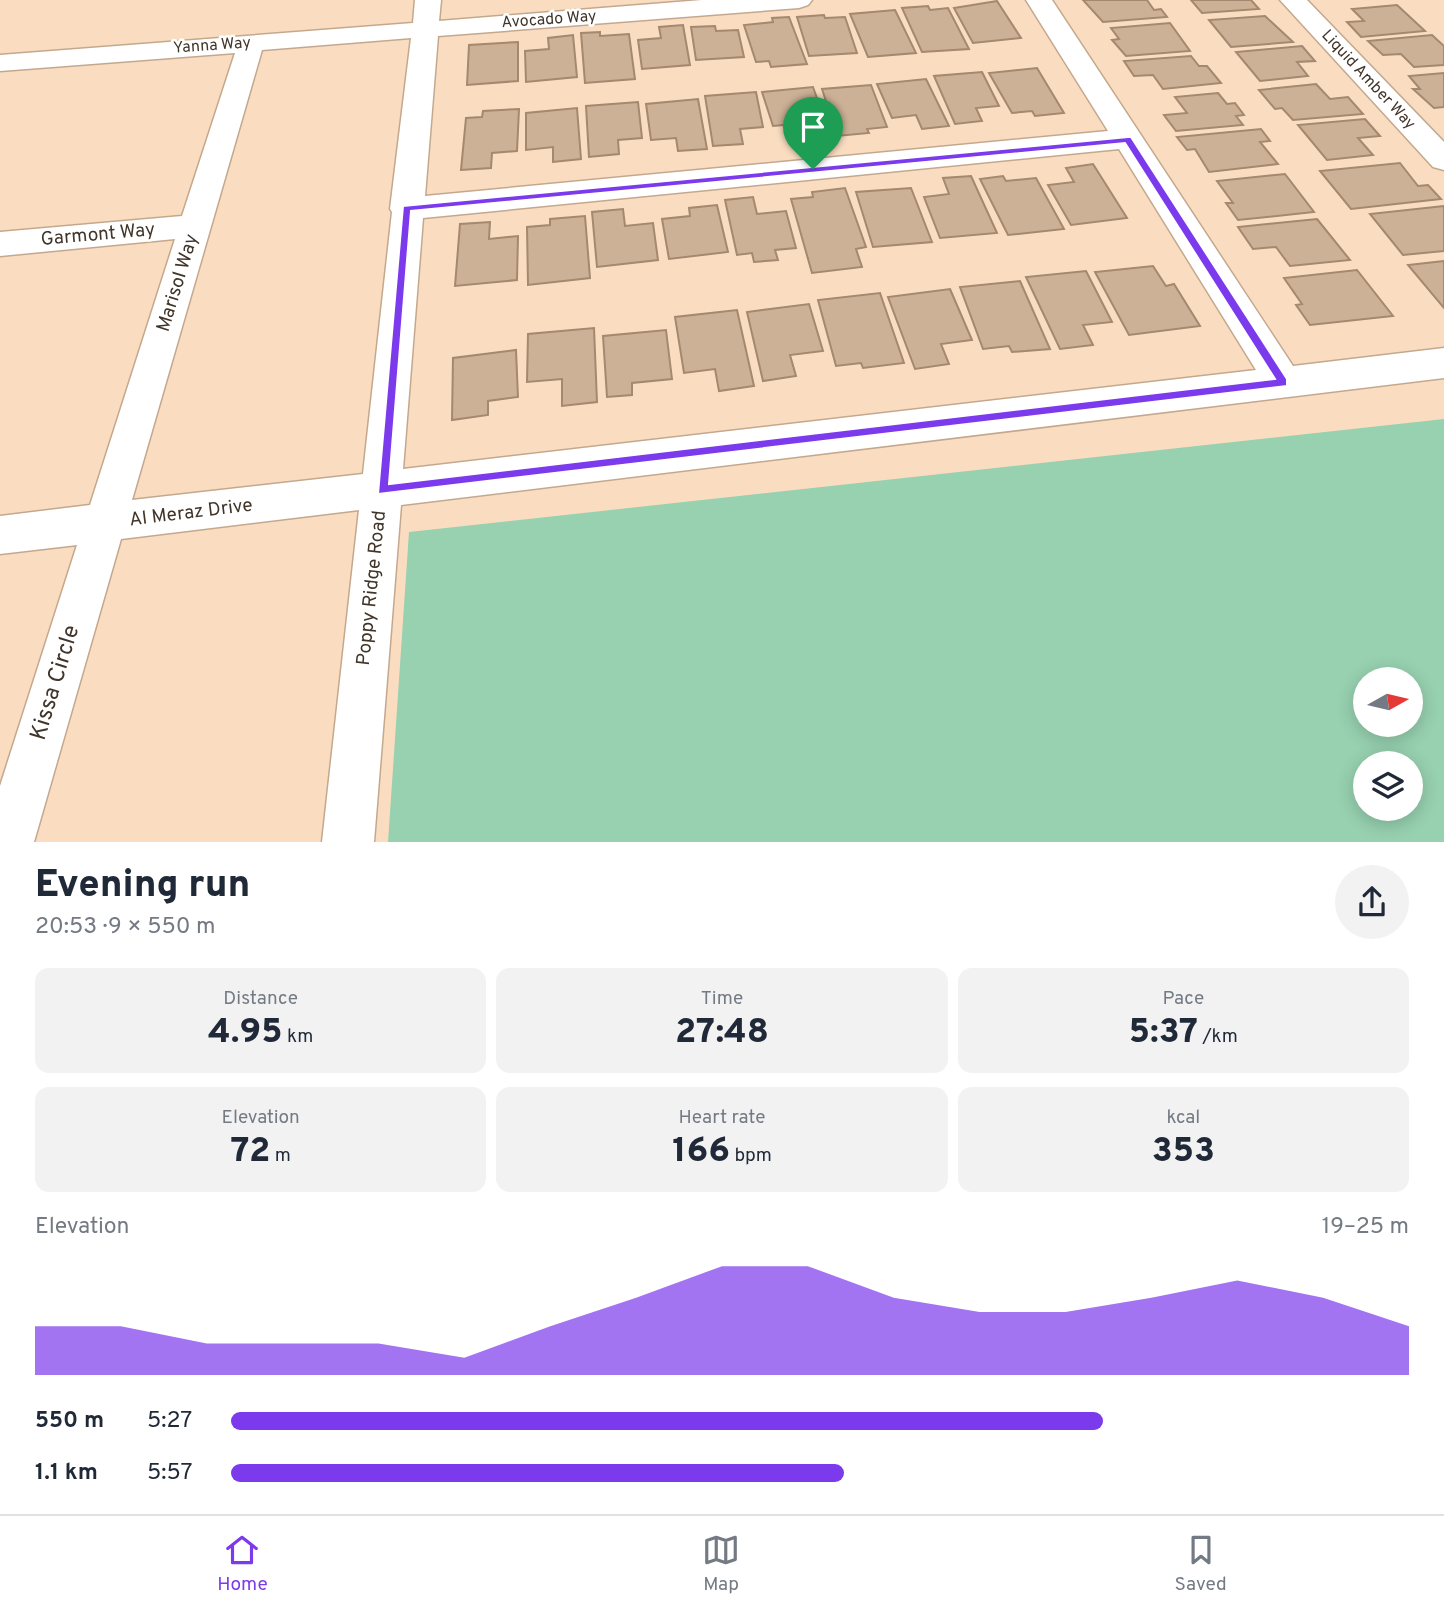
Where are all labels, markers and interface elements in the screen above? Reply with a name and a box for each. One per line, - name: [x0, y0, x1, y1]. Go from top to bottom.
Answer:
- street label: Avocado Way: [501, 7, 597, 33]
- street label: Liquid Amber Way: [1317, 26, 1419, 134]
- street label: Yanna Way: [172, 33, 252, 59]
- pin: [783, 97, 843, 169]
- icon: arrive: [794, 108, 832, 146]
- street label: Garmont Way: [40, 218, 156, 252]
- street label: Marisol Way: [152, 231, 204, 335]
- street label: Al Meraz Drive: [128, 494, 254, 532]
- street label: Poppy Ridge Road: [352, 509, 392, 667]
- street label: Kissa Circle: [25, 622, 87, 744]
- north arrow: [1353, 667, 1423, 737]
- map controls: [1353, 667, 1423, 821]
- button: layers: [1353, 751, 1423, 821]
- text: Evening run: [35, 862, 250, 911]
- button: share: [1335, 865, 1409, 939]
- text: 20:53 · 9 × 550 m: [35, 913, 216, 942]
- text: Distance: [223, 987, 298, 1011]
- text: Time: [701, 987, 743, 1011]
- text: Pace: [1162, 987, 1204, 1011]
- text: 4.95: [208, 1011, 282, 1055]
- text: 27:48: [675, 1011, 769, 1055]
- text: 5:37: [1129, 1011, 1198, 1055]
- text: km: [282, 1025, 313, 1049]
- text: /km: [1198, 1025, 1238, 1049]
- text: Elevation: [222, 1106, 300, 1130]
- text: Heart rate: [679, 1106, 765, 1130]
- text: kcal: [1166, 1106, 1200, 1130]
- text: 72: [230, 1130, 270, 1174]
- text: 166: [672, 1130, 730, 1174]
- text: 353: [1152, 1130, 1215, 1174]
- text: m: [270, 1144, 291, 1168]
- text: bpm: [730, 1144, 772, 1168]
- text: Elevation: [35, 1213, 130, 1242]
- text: 19–25 m: [1322, 1213, 1409, 1242]
- text: 550 m: [35, 1407, 104, 1436]
- text: 5:27: [147, 1407, 192, 1436]
- text: 1.1 km: [35, 1459, 98, 1488]
- text: 5:57: [147, 1459, 193, 1488]
- tab: Home: [217, 1531, 268, 1597]
- tab: Map: [702, 1531, 740, 1597]
- tab: Saved: [1175, 1531, 1227, 1597]

